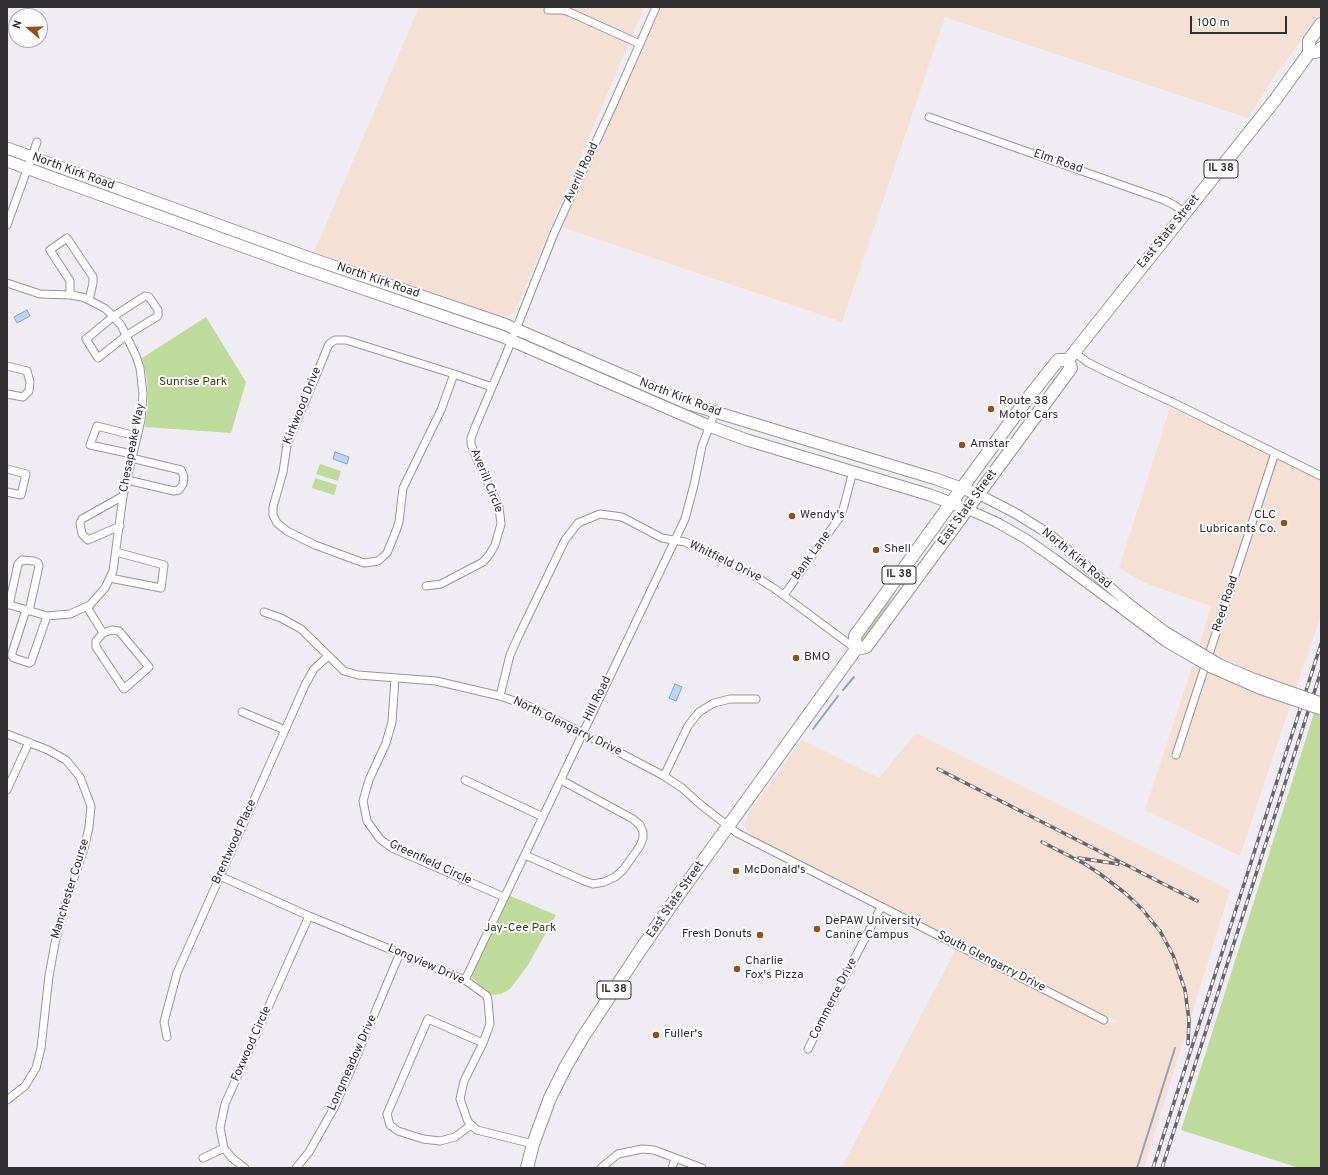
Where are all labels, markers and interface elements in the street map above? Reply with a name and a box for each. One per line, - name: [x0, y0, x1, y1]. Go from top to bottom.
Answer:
- north arrow: [8, 8, 48, 48]
- scale bar: [1192, 8, 1289, 34]
- text: 100 m: [1197, 15, 1230, 31]
- text: N: [10, 18, 26, 30]
- street label: Averill Road: [562, 141, 602, 205]
- street label: Elm Road: [1031, 147, 1085, 177]
- street label: North Kirk Road: [30, 150, 116, 194]
- road number: IL 38: [1204, 160, 1238, 178]
- street label: East State Street: [1135, 192, 1203, 272]
- street label: North Kirk Road: [335, 260, 421, 302]
- street label: Kirkwood Drive: [281, 365, 325, 447]
- park label: Sunrise Park: [159, 376, 227, 390]
- street label: North Kirk Road: [637, 376, 723, 420]
- place label: Route 38 Motor Cars: [999, 395, 1058, 423]
- street label: Chesapeake Way: [117, 402, 149, 494]
- marker: Route 38 Motor Cars: [986, 404, 996, 414]
- place label: Amstar: [970, 438, 1009, 452]
- marker: Amstar: [957, 440, 967, 450]
- street label: Averill Circle: [467, 447, 505, 515]
- street label: East State Street: [936, 467, 1000, 549]
- place label: Wendy's: [800, 509, 845, 523]
- place label: CLC Lubricants Co.: [1199, 509, 1276, 537]
- marker: Wendy's: [787, 511, 797, 521]
- marker: CLC Lubricants Co.: [1279, 518, 1289, 528]
- street label: North Kirk Road: [1038, 526, 1114, 592]
- street label: Bank Lane: [789, 529, 835, 583]
- street label: Whitfield Drive: [686, 538, 764, 586]
- place label: Shell: [884, 543, 911, 557]
- marker: Shell: [871, 545, 881, 555]
- road number: IL 38: [882, 566, 916, 584]
- street label: Reed Road: [1210, 574, 1242, 634]
- place label: BMO: [804, 651, 830, 665]
- marker: BMO: [791, 653, 801, 663]
- street label: Hill Road: [581, 674, 615, 724]
- street label: North Glengarry Drive: [510, 694, 624, 760]
- street label: Brentwood Place: [210, 797, 260, 887]
- street label: Manchester Course: [49, 837, 93, 941]
- street label: Greenfield Circle: [386, 838, 474, 888]
- street label: East State Street: [644, 859, 708, 941]
- place label: McDonald's: [744, 864, 806, 878]
- marker: McDonald's: [731, 866, 741, 876]
- place label: DePAW University Canine Campus: [825, 915, 921, 943]
- park label: Jay-Cee Park: [484, 922, 556, 936]
- marker: DePAW University Canine Campus: [812, 924, 822, 934]
- place label: Fresh Donuts: [682, 928, 752, 942]
- street label: South Glengarry Drive: [934, 928, 1048, 996]
- marker: Fresh Donuts: [755, 930, 765, 940]
- street label: Longview Drive: [385, 942, 467, 988]
- place label: Charlie Fox's Pizza: [745, 955, 803, 983]
- street label: Commerce Drive: [807, 956, 861, 1042]
- marker: Charlie Fox's Pizza: [732, 964, 742, 974]
- road number: IL 38: [597, 981, 631, 999]
- street label: Foxwood Circle: [229, 1004, 275, 1084]
- street label: Longmeadow Drive: [325, 1013, 381, 1113]
- place label: Fuller's: [664, 1028, 703, 1042]
- marker: Fuller's: [651, 1030, 661, 1040]

